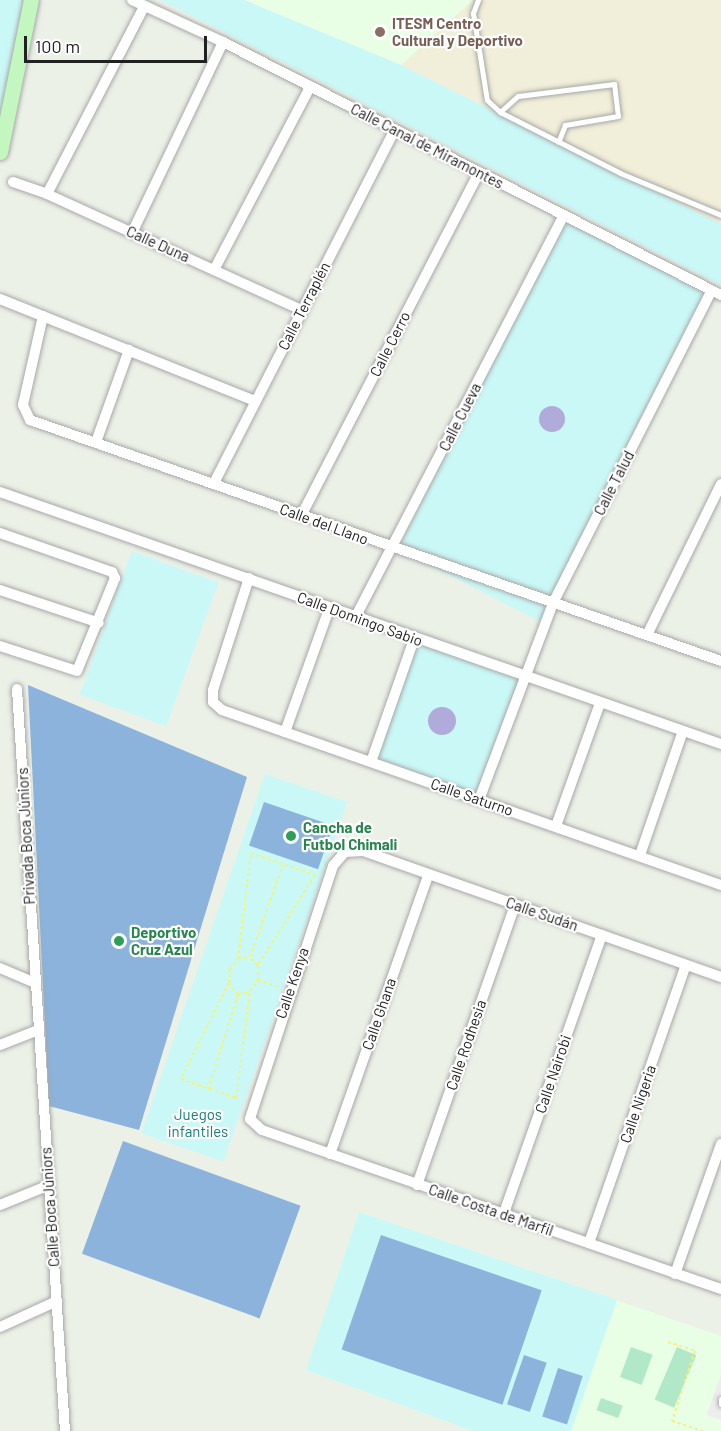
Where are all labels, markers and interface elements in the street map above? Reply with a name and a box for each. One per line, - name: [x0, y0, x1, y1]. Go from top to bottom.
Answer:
- place label: ITESM Centro Cultural y Deportivo: [392, 14, 523, 49]
- scale bar: [27, 24, 210, 62]
- marker: ITESM Centro Cultural y Deportivo: [373, 25, 387, 39]
- text: 100 m: [35, 35, 80, 57]
- street label: Calle Canal de Miramontes: [348, 100, 506, 192]
- street label: Calle Duna: [124, 222, 192, 266]
- street label: Calle Terraplén: [274, 259, 334, 353]
- street label: Calle Cerro: [366, 308, 414, 380]
- street label: Calle Cueva: [435, 380, 485, 454]
- street label: Calle Talud: [590, 448, 638, 518]
- street label: Calle del Llano: [277, 500, 371, 548]
- street label: Calle Domingo Sabio: [295, 588, 425, 650]
- street label: Privada Boca Júniors: [13, 767, 39, 905]
- street label: Calle Saturno: [428, 774, 516, 820]
- place label: Cancha de Futbol Chimali: [303, 818, 397, 853]
- marker: Cancha de Futbol Chimali: [284, 829, 298, 843]
- street label: Calle Sudán: [503, 893, 581, 935]
- place label: Deportivo Cruz Azul: [131, 923, 196, 958]
- marker: Deportivo Cruz Azul: [112, 934, 126, 948]
- street label: Calle Kenya: [271, 945, 313, 1021]
- street label: Calle Ghana: [358, 975, 400, 1053]
- street label: Calle Rodhesia: [442, 997, 490, 1093]
- street label: Calle Nairobi: [531, 1032, 575, 1116]
- street label: Calle Nigeria: [616, 1063, 660, 1145]
- park label: Juegos infantiles: [168, 1105, 228, 1140]
- street label: Calle Boca Júniors: [37, 1146, 63, 1268]
- street label: Calle Costa de Marfil: [426, 1180, 556, 1240]

